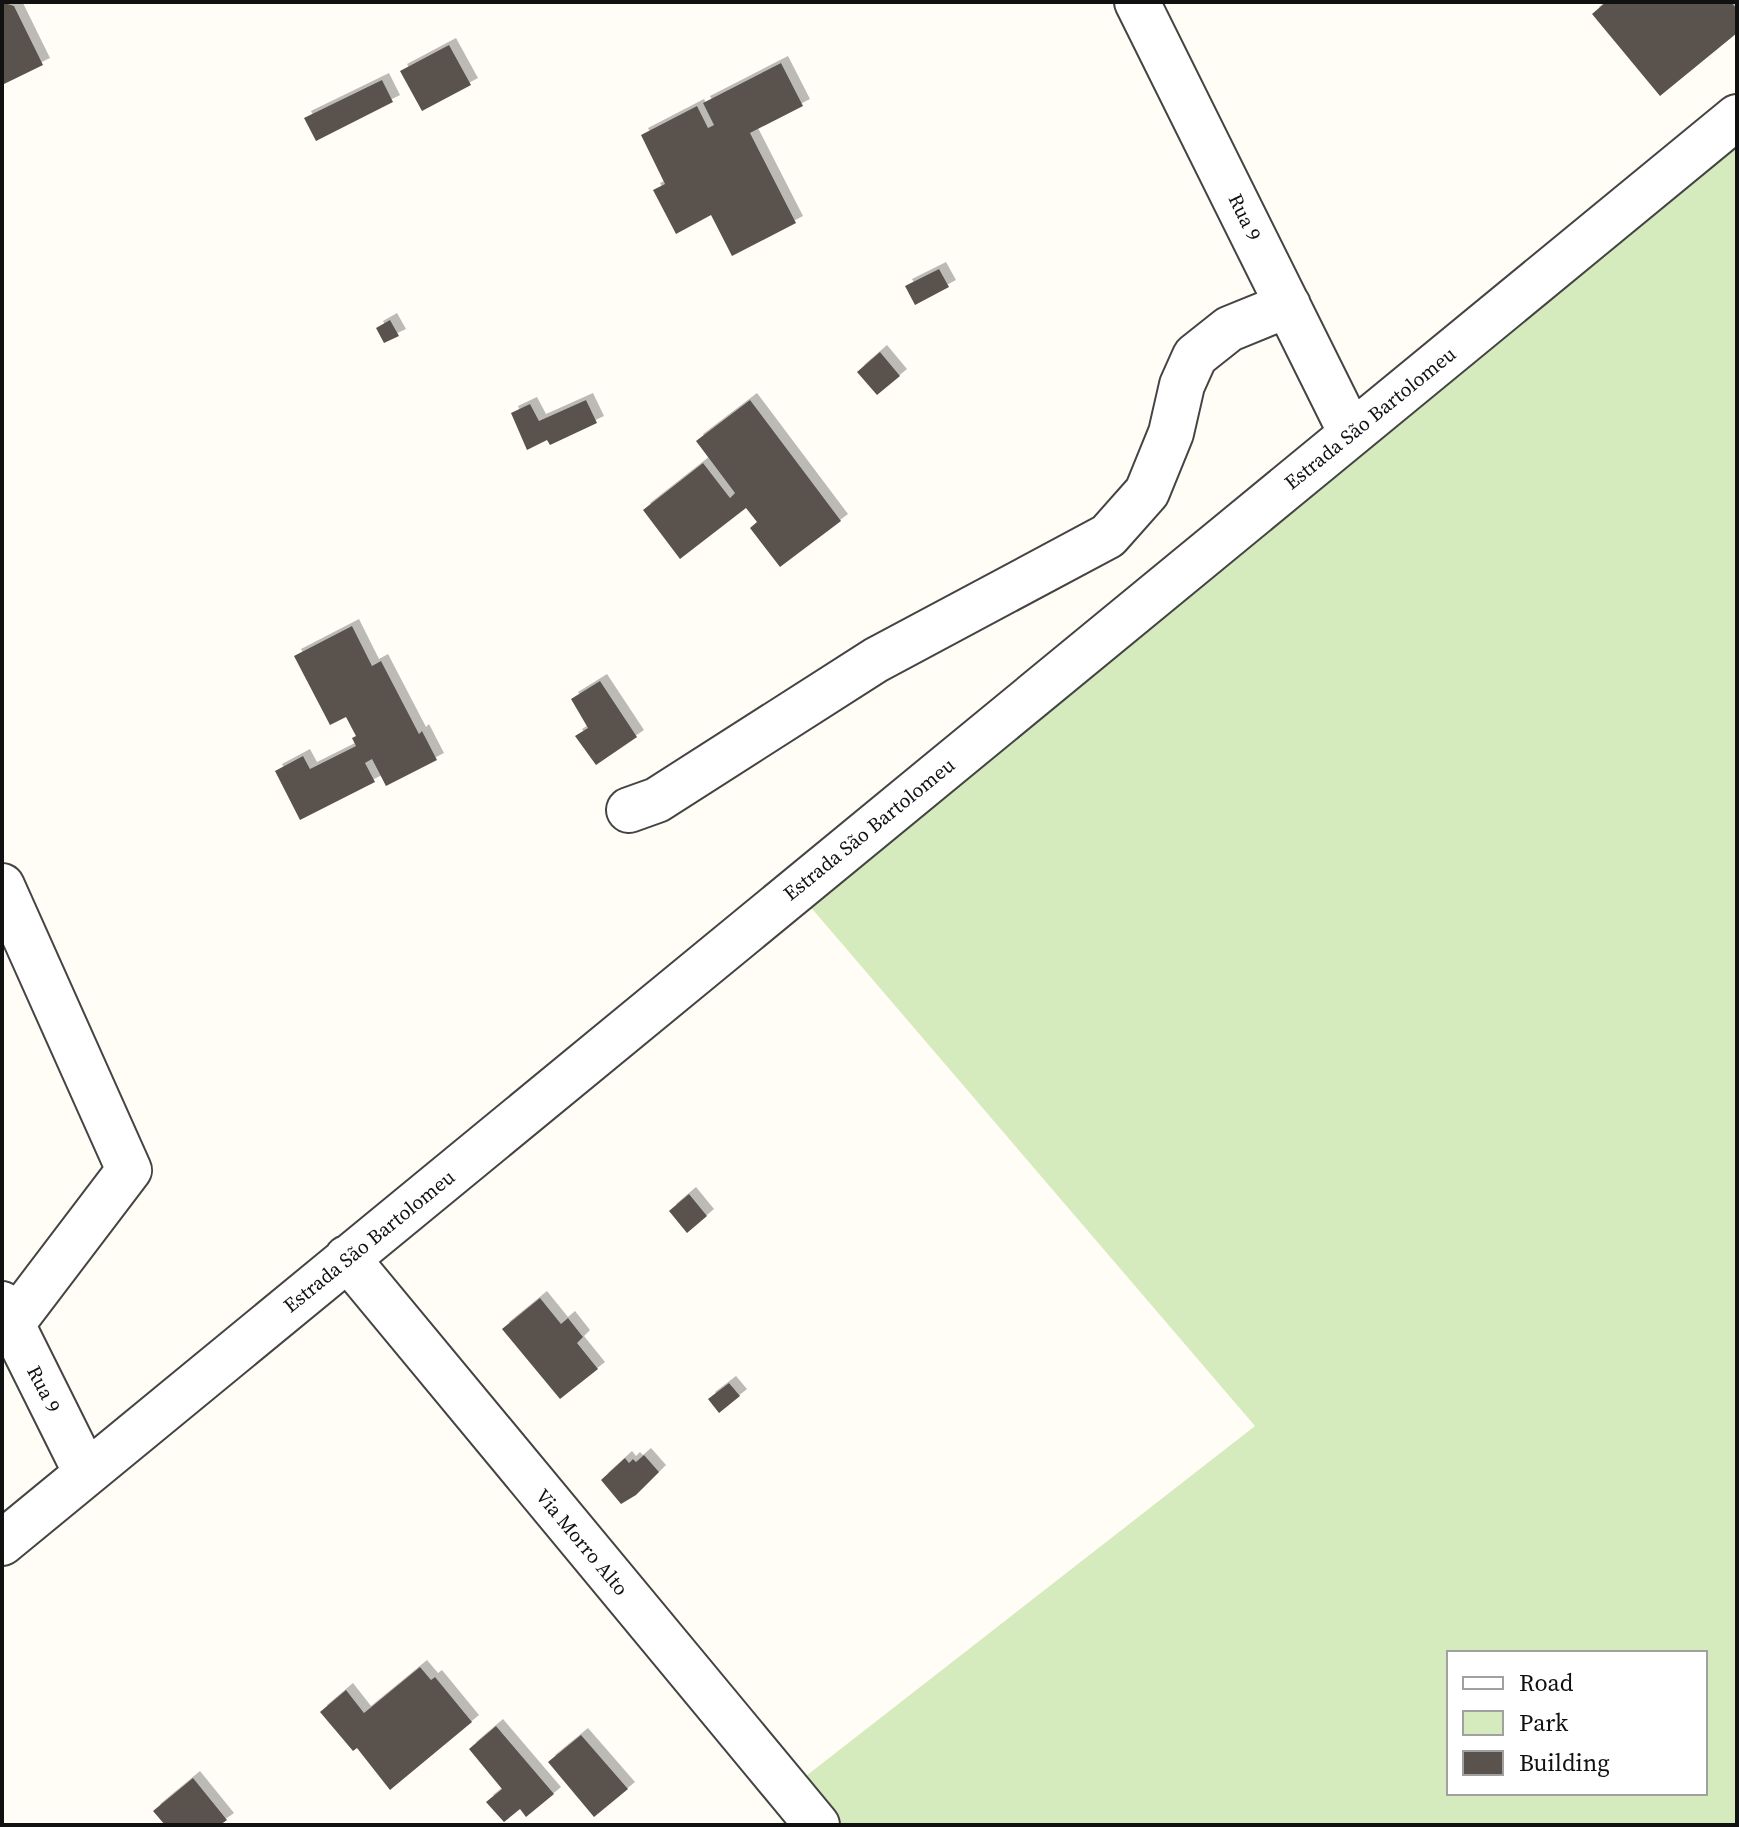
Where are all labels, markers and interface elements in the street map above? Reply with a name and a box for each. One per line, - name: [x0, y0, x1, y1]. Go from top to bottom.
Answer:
- street label: Rua 9: [1222, 189, 1268, 245]
- street label: Estrada São Bartolomeu: [1278, 340, 1462, 496]
- street label: Estrada São Bartolomeu: [777, 751, 961, 907]
- street label: Estrada São Bartolomeu: [277, 1163, 461, 1319]
- street label: Rua 9: [20, 1361, 68, 1417]
- street label: Via Morro Alto: [529, 1483, 635, 1601]
- legend: [1447, 1651, 1707, 1795]
- text: Road: [1519, 1666, 1574, 1699]
- text: Park: [1519, 1706, 1569, 1739]
- text: Building: [1519, 1746, 1610, 1779]

